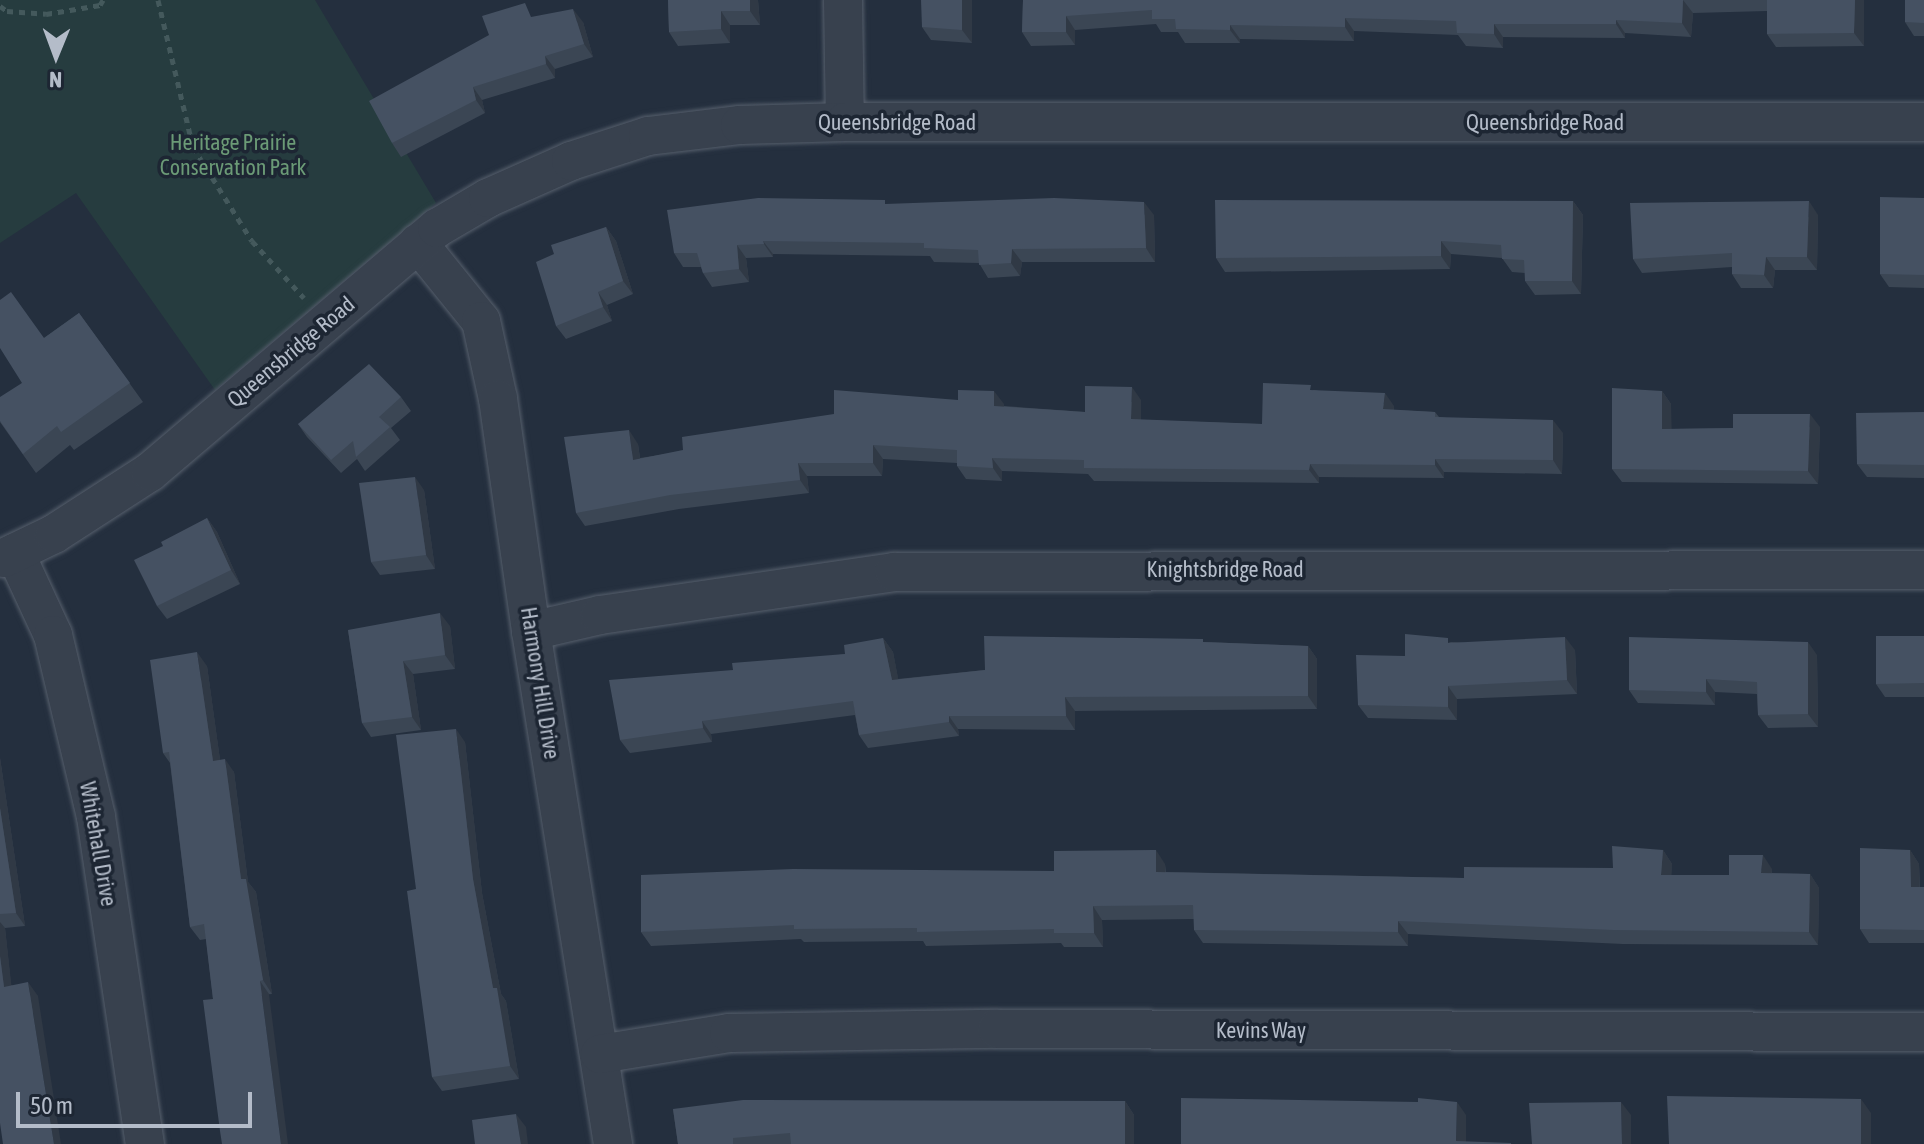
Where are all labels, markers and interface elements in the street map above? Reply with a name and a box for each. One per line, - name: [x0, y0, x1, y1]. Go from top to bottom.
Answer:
- north arrow: [16, 16, 96, 96]
- text: N: [49, 67, 62, 93]
- street label: Queensbridge Road: [818, 110, 976, 136]
- street label: Queensbridge Road: [1466, 110, 1624, 136]
- park label: Heritage Prairie Conservation Park: [160, 129, 306, 180]
- street label: Queensbridge Road: [222, 291, 360, 413]
- street label: Knightsbridge Road: [1146, 557, 1304, 583]
- street label: Harmony Hill Drive: [515, 605, 565, 761]
- street label: Whitehall Drive: [74, 780, 122, 908]
- street label: Kevins Way: [1216, 1018, 1306, 1044]
- scale bar: [20, 1076, 256, 1126]
- text: 50 m: [30, 1092, 73, 1119]

